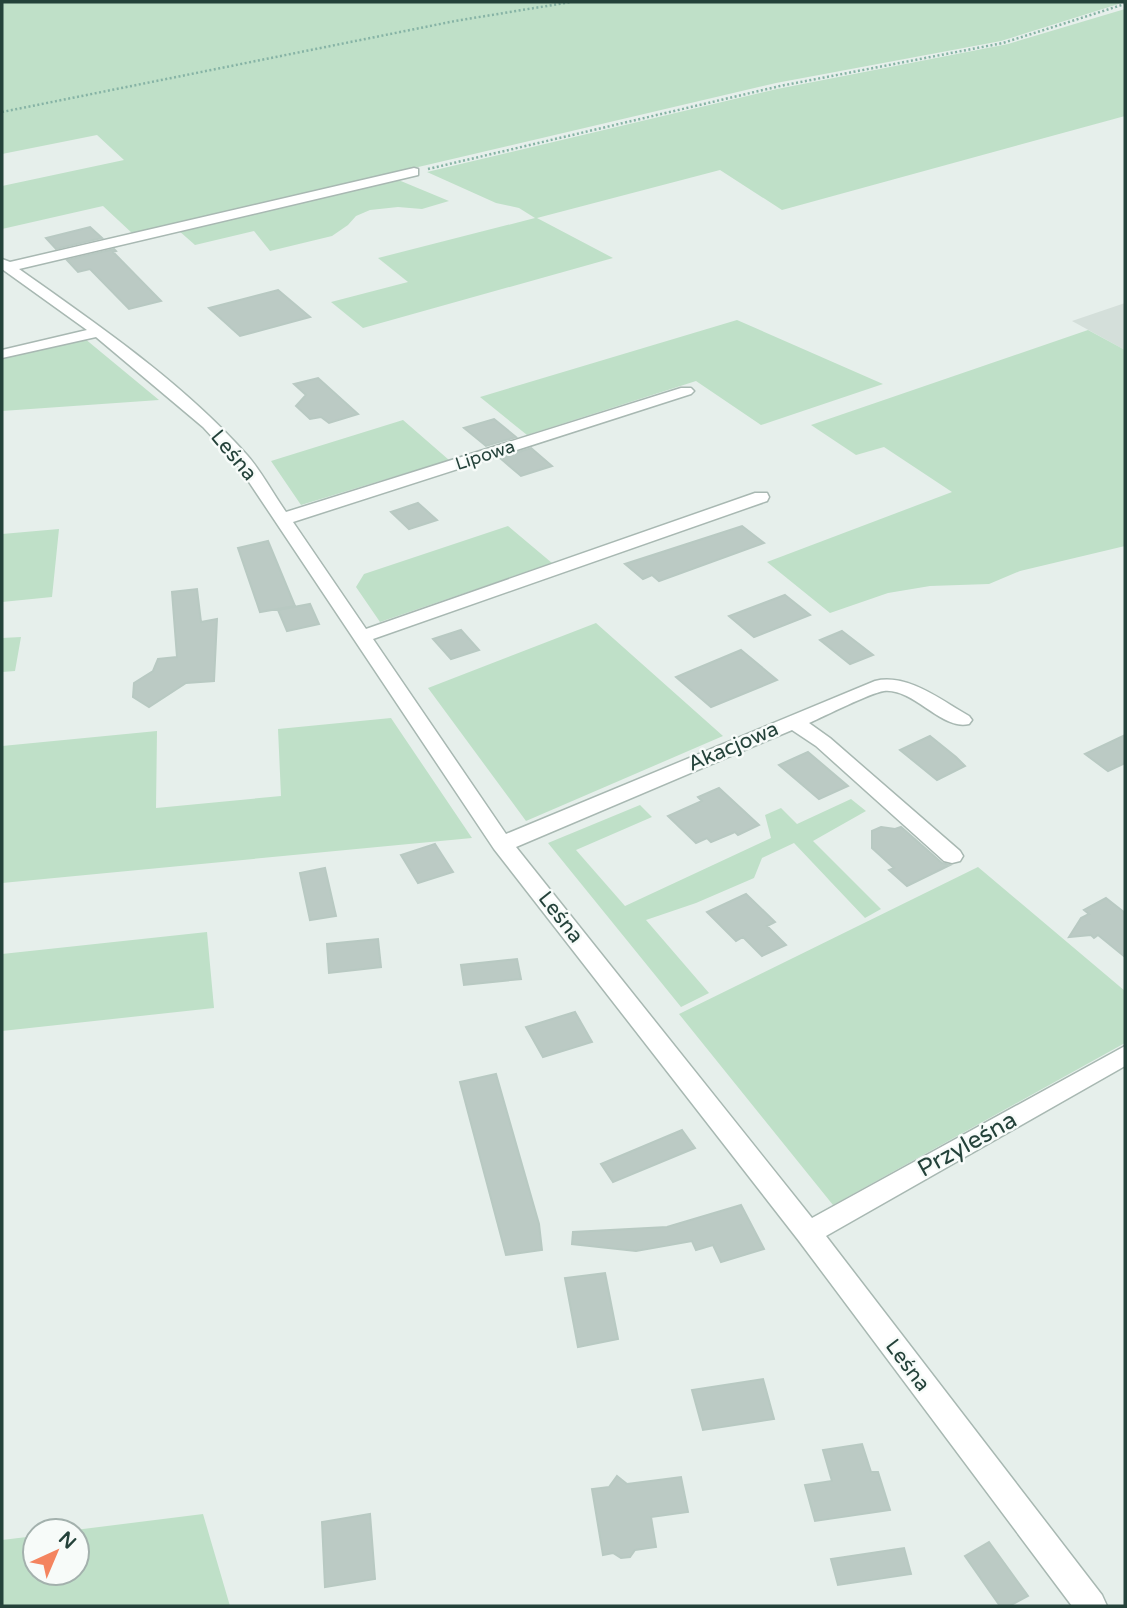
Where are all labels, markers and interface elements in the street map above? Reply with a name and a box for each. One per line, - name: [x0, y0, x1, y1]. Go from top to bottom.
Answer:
- street label: Leśna: [205, 425, 262, 486]
- street label: Lipowa: [452, 435, 518, 475]
- street label: Akacjowa: [684, 716, 782, 777]
- street label: Leśna: [533, 887, 589, 948]
- street label: Przyleśna: [912, 1105, 1022, 1184]
- street label: Leśna: [880, 1334, 935, 1396]
- north arrow: [21, 1517, 91, 1587]
- text: N: [54, 1527, 80, 1554]

